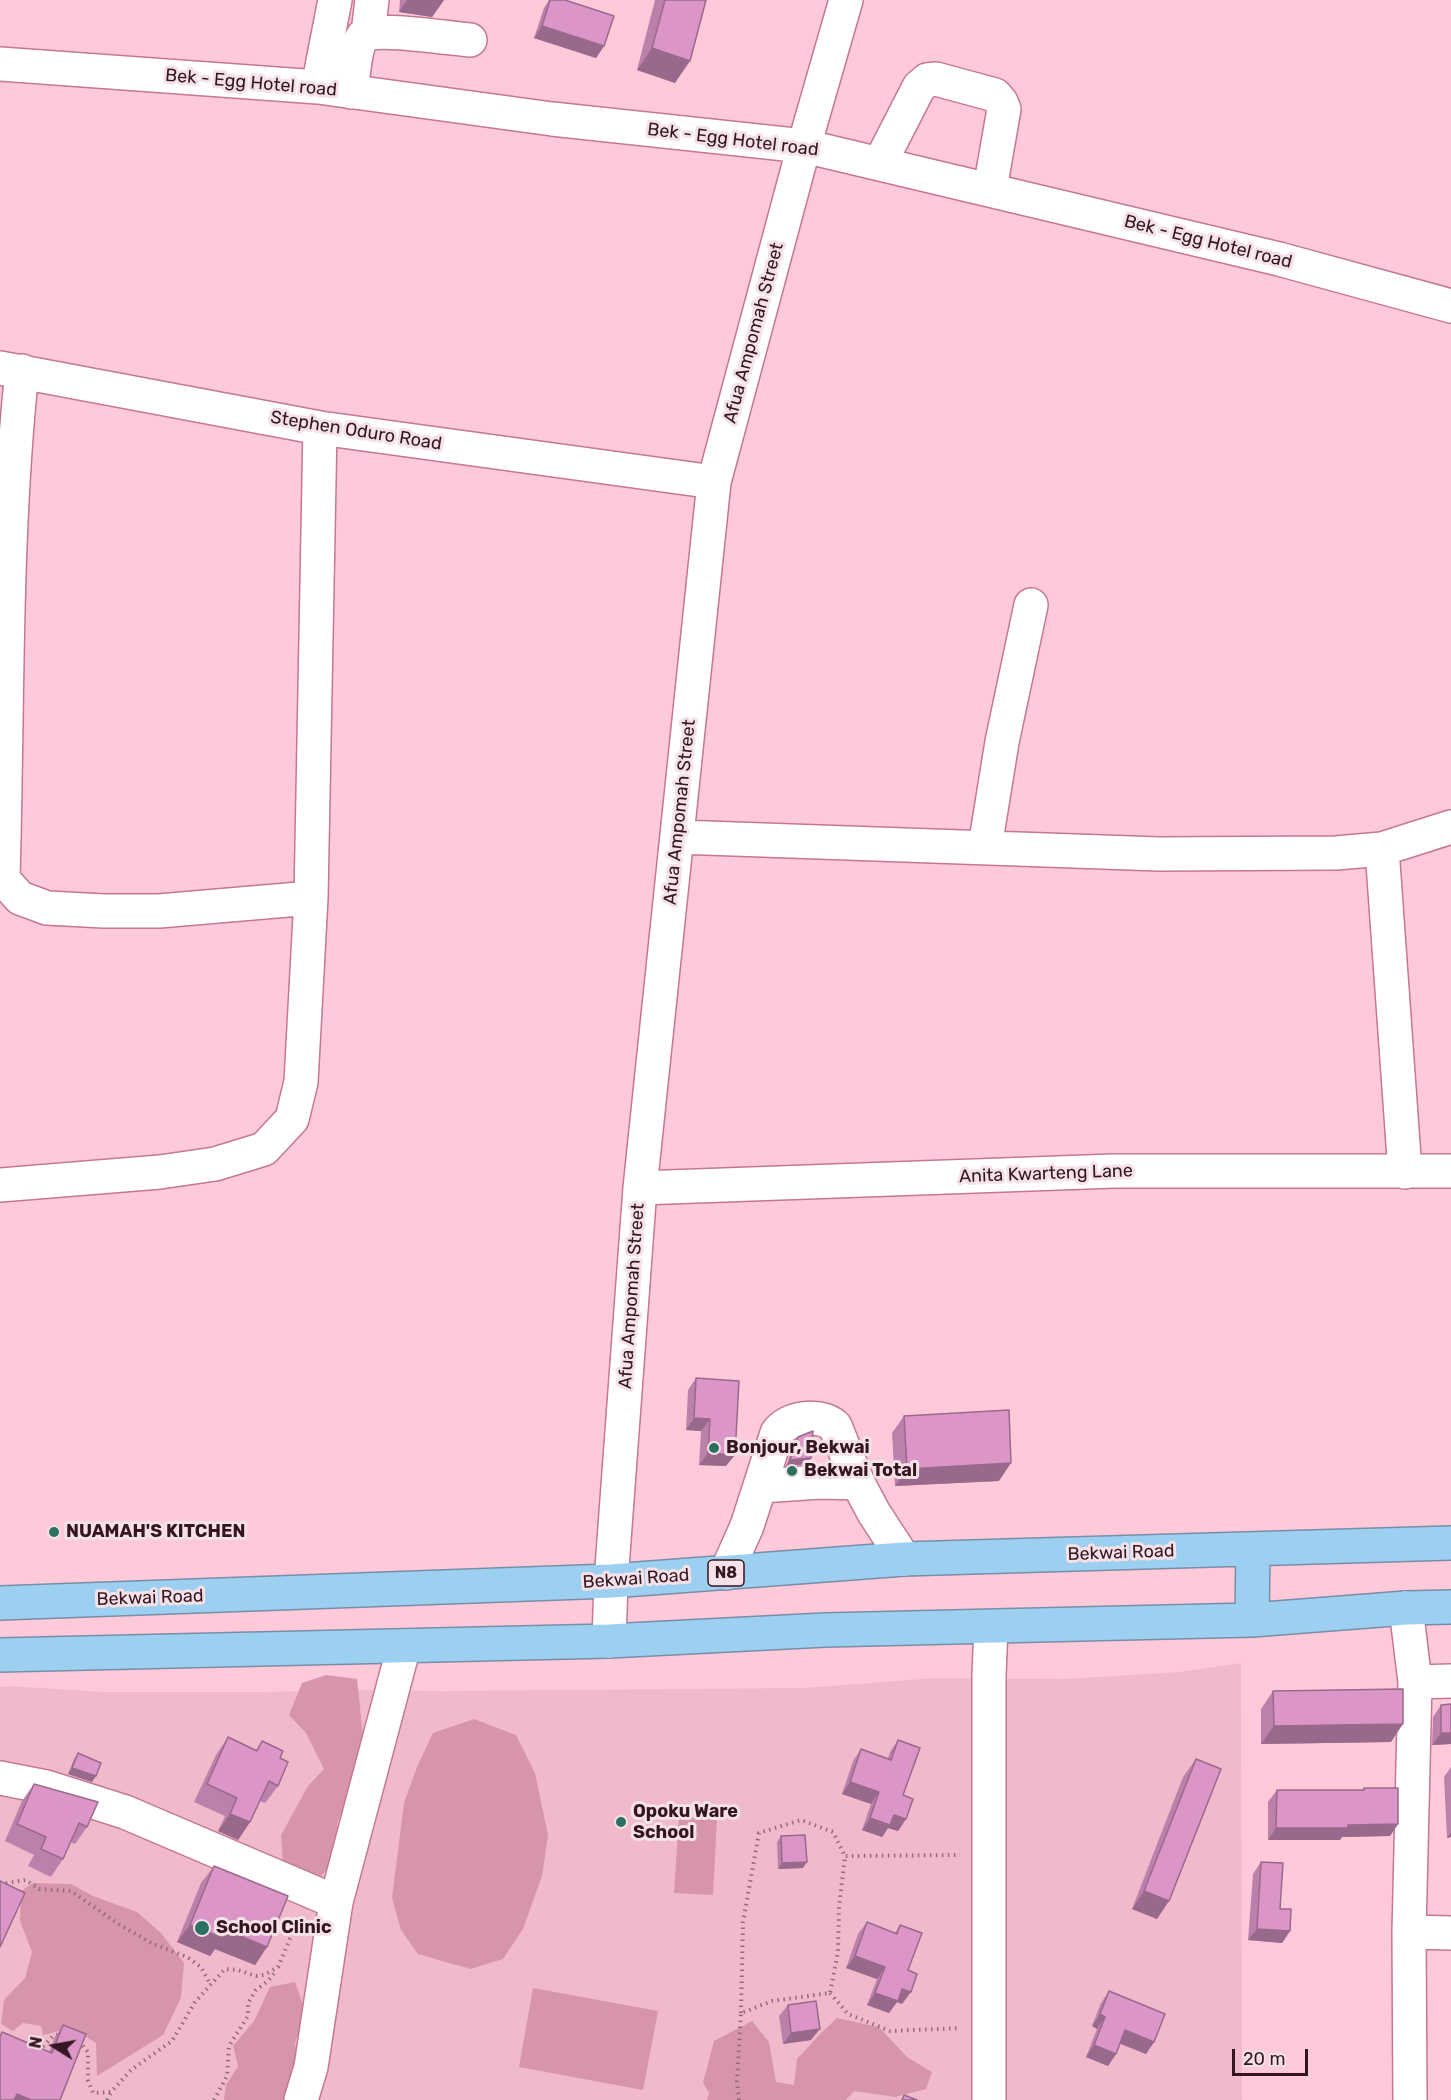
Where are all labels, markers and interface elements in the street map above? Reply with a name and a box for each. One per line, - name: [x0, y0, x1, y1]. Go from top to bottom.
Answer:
- street label: Bek - Egg Hotel road: [164, 65, 338, 101]
- street label: Bek - Egg Hotel road: [646, 119, 820, 161]
- street label: Bek - Egg Hotel road: [1122, 211, 1294, 273]
- street label: Afua Ampomah Street: [719, 240, 789, 426]
- street label: Stephen Oduro Road: [269, 407, 443, 455]
- street label: Afua Ampomah Street: [660, 718, 700, 906]
- street label: Anita Kwarteng Lane: [959, 1160, 1133, 1188]
- street label: Afua Ampomah Street: [615, 1202, 649, 1390]
- place label: Bonjour, Bekwai: [726, 1437, 870, 1459]
- marker: Bonjour, Bekwai: [707, 1441, 721, 1455]
- place label: Bekwai Total: [804, 1460, 917, 1482]
- marker: Bekwai Total: [785, 1464, 799, 1478]
- place label: NUAMAH'S KITCHEN: [66, 1521, 245, 1543]
- marker: NUAMAH'S KITCHEN: [47, 1525, 61, 1539]
- street label: Bekwai Road: [1067, 1540, 1175, 1566]
- road number: N8: [708, 1560, 744, 1586]
- street label: Bekwai Road: [582, 1564, 690, 1594]
- street label: Bekwai Road: [96, 1585, 204, 1611]
- place label: Opoku Ware School: [633, 1801, 738, 1844]
- marker: Opoku Ware School: [614, 1815, 628, 1829]
- place label: School Clinic: [216, 1917, 332, 1939]
- marker: School Clinic: [193, 1919, 211, 1937]
- north arrow: [24, 2016, 84, 2076]
- text: N: [25, 2035, 46, 2050]
- scale bar: [1235, 2037, 1312, 2075]
- text: 20 m: [1243, 2048, 1285, 2070]

